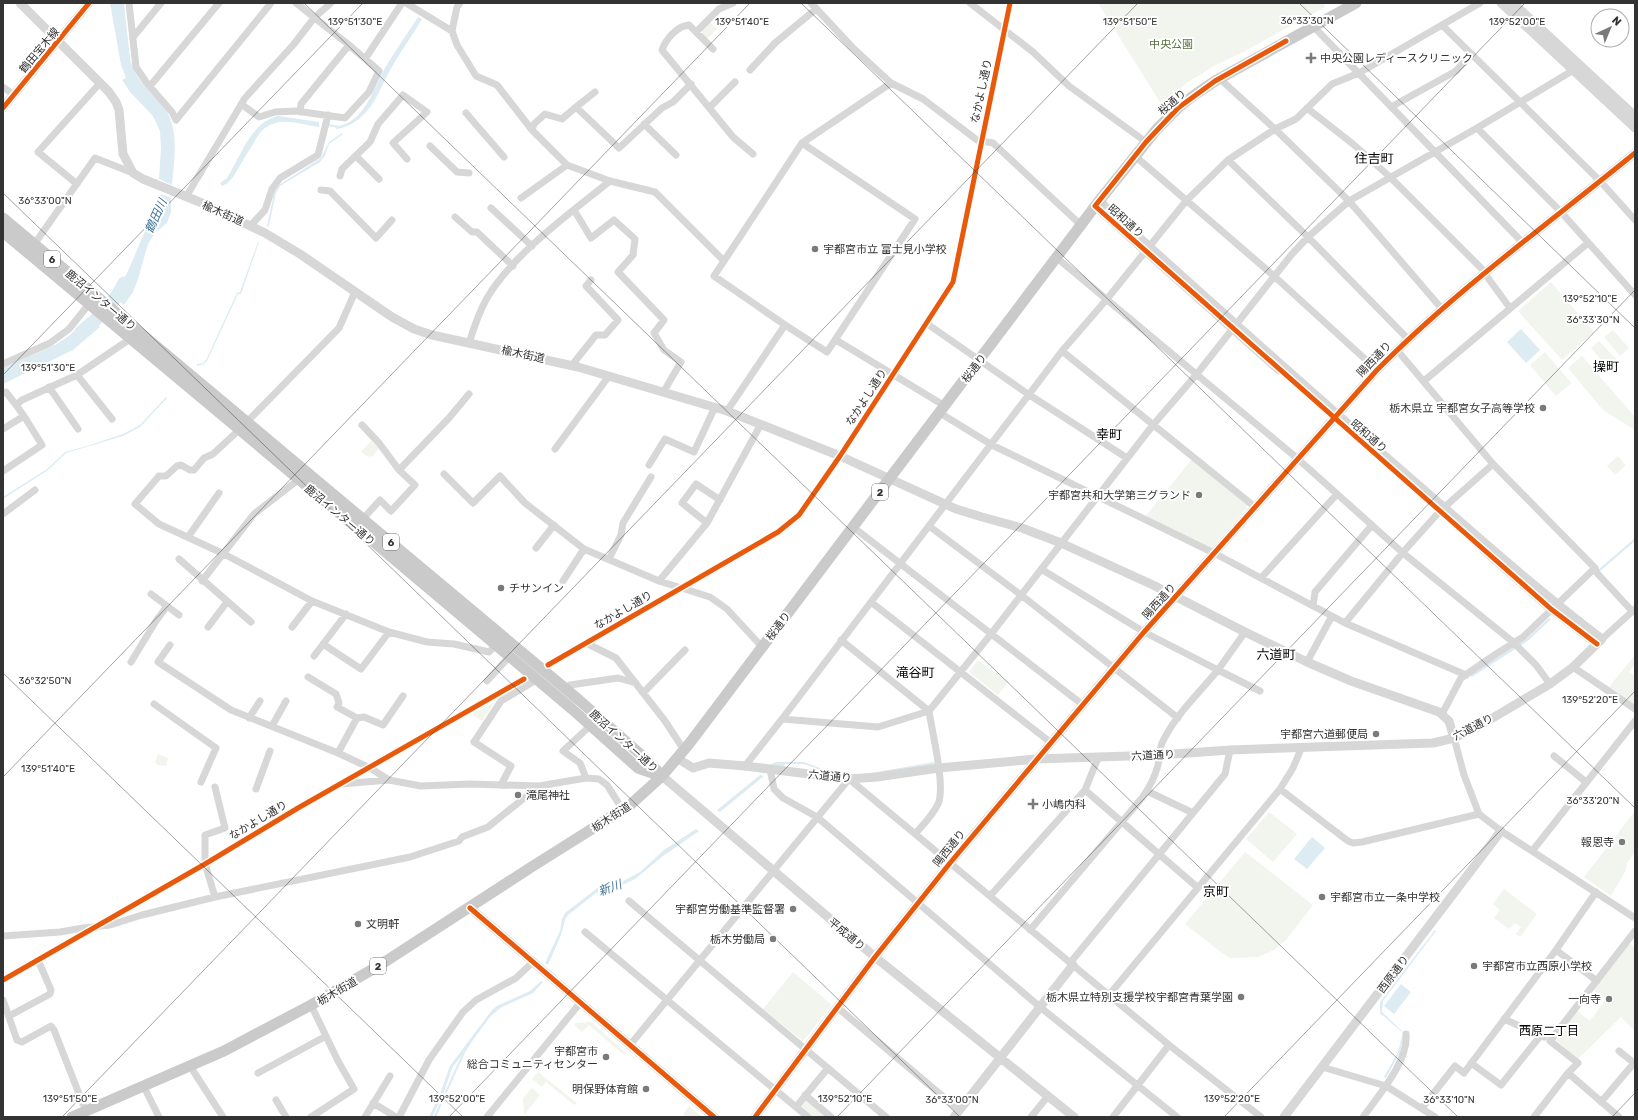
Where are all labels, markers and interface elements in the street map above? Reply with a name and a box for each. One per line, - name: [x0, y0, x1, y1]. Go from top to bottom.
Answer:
- north arrow: [1590, 8, 1630, 48]
- text: N: [1609, 14, 1624, 29]
- text: 36°33'30"N: [1280, 15, 1334, 27]
- text: 139°51'30"E: [328, 16, 382, 28]
- text: 139°51'40"E: [715, 16, 769, 28]
- text: 139°51'50"E: [1103, 16, 1157, 28]
- text: 139°52'00"E: [1489, 16, 1545, 28]
- street label: 鶴田宝木線: [17, 25, 62, 76]
- park label: 中央公園: [1149, 38, 1193, 51]
- marker: 中央公園レディースクリニック: [1305, 52, 1317, 64]
- place label: 中央公園レディースクリニック: [1320, 52, 1473, 65]
- street label: なかよし通り: [968, 58, 995, 124]
- street label: 桜通り: [1156, 87, 1189, 118]
- district label: 住吉町: [1354, 151, 1394, 166]
- text: 36°33'00"N: [18, 195, 72, 207]
- water label: 鶴田川: [142, 195, 171, 235]
- street label: 楡木街道: [200, 199, 246, 228]
- street label: 昭和通り: [1105, 202, 1146, 241]
- place label: 宇都宮市立 富士見小学校: [823, 243, 947, 256]
- marker: 宇都宮市立 富士見小学校: [810, 244, 820, 254]
- road number: 6: [44, 251, 60, 267]
- street label: 鹿沼インター通り: [63, 267, 139, 334]
- text: 139°52'10"E: [1563, 293, 1617, 305]
- text: 36°33'30"N: [1566, 314, 1620, 326]
- street label: 陽西通り: [1354, 339, 1394, 380]
- street label: 楡木街道: [500, 344, 546, 365]
- street label: 桜通り: [959, 351, 990, 385]
- district label: 操町: [1593, 359, 1619, 374]
- text: 139°51'30"E: [21, 362, 75, 374]
- street label: なかよし通り: [843, 366, 890, 428]
- place label: 栃木県立 宇都宮女子高等学校: [1389, 402, 1535, 415]
- marker: 栃木県立 宇都宮女子高等学校: [1538, 403, 1548, 413]
- street label: 昭和通り: [1348, 417, 1390, 456]
- district label: 幸町: [1096, 427, 1122, 442]
- street label: 鹿沼インター通り: [302, 482, 378, 549]
- road number: 2: [872, 484, 888, 500]
- place label: 宇都宮共和大学第三グランド: [1048, 489, 1191, 502]
- marker: 宇都宮共和大学第三グランド: [1194, 490, 1204, 500]
- road number: 6: [383, 534, 399, 550]
- street label: 陽西通り: [1140, 581, 1179, 622]
- place label: チサンイン: [509, 582, 564, 595]
- marker: チサンイン: [496, 583, 506, 593]
- street label: なかよし通り: [592, 588, 655, 632]
- street label: 桜通り: [763, 609, 794, 643]
- district label: 六道町: [1256, 647, 1296, 662]
- district label: 滝谷町: [895, 665, 935, 680]
- text: 36°32'50"N: [19, 675, 72, 687]
- text: 139°52'20"E: [1562, 694, 1618, 706]
- street label: 鹿沼インター通り: [587, 707, 661, 776]
- street label: 六道通り: [1451, 712, 1496, 743]
- place label: 宇都宮六道郵便局: [1280, 728, 1368, 741]
- marker: 宇都宮六道郵便局: [1371, 729, 1381, 739]
- street label: 六道通り: [1131, 748, 1175, 763]
- text: 139°51'40"E: [21, 763, 75, 775]
- street label: 六道通り: [807, 768, 852, 785]
- place label: 滝尾神社: [526, 789, 570, 802]
- marker: 滝尾神社: [513, 790, 523, 800]
- text: 36°33'20"N: [1566, 795, 1620, 807]
- street label: なかよし通り: [227, 798, 290, 843]
- marker: 小嶋内科: [1027, 798, 1039, 810]
- place label: 小嶋内科: [1042, 798, 1086, 811]
- street label: 栃木街道: [589, 800, 633, 835]
- street label: 陽西通り: [930, 827, 968, 870]
- place label: 報恩寺: [1581, 836, 1614, 849]
- marker: 報恩寺: [1617, 837, 1627, 847]
- water label: 新川: [596, 877, 626, 899]
- district label: 京町: [1203, 884, 1229, 899]
- place label: 宇都宮市立一条中学校: [1330, 891, 1440, 904]
- marker: 宇都宮市立一条中学校: [1317, 892, 1327, 902]
- place label: 宇都宮労働基準監督署: [675, 903, 785, 916]
- marker: 宇都宮労働基準監督署: [788, 904, 798, 914]
- street label: 平成通り: [826, 915, 868, 954]
- place label: 文明軒: [366, 918, 400, 931]
- marker: 文明軒: [353, 919, 363, 929]
- place label: 栃木労働局: [710, 933, 765, 946]
- marker: 栃木労働局: [768, 934, 778, 944]
- street label: 西原通り: [1375, 953, 1412, 996]
- road number: 2: [370, 958, 386, 974]
- place label: 宇都宮市立西原小学校: [1482, 960, 1592, 973]
- marker: 宇都宮市立西原小学校: [1469, 961, 1479, 971]
- street label: 栃木街道: [315, 975, 360, 1008]
- place label: 栃木県立特別支援学校宇都宮青葉学園: [1046, 991, 1233, 1004]
- marker: 栃木県立特別支援学校宇都宮青葉学園: [1236, 992, 1246, 1002]
- place label: 一向寺: [1568, 993, 1601, 1006]
- marker: 一向寺: [1604, 994, 1614, 1004]
- district label: 西原二丁目: [1519, 1024, 1579, 1038]
- place label: 宇都宮市 総合コミュニティセンター: [467, 1045, 598, 1071]
- marker: 宇都宮市 総合コミュニティセンター: [601, 1052, 611, 1062]
- place label: 明保野体育館: [572, 1083, 638, 1096]
- marker: 明保野体育館: [641, 1084, 651, 1094]
- text: 139°51'50"E: [43, 1093, 97, 1105]
- text: 139°52'00"E: [429, 1093, 485, 1105]
- text: 139°52'10"E: [818, 1093, 872, 1105]
- text: 139°52'20"E: [1204, 1093, 1260, 1105]
- text: 36°33'00"N: [925, 1094, 979, 1106]
- text: 36°33'10"N: [1423, 1094, 1475, 1106]

